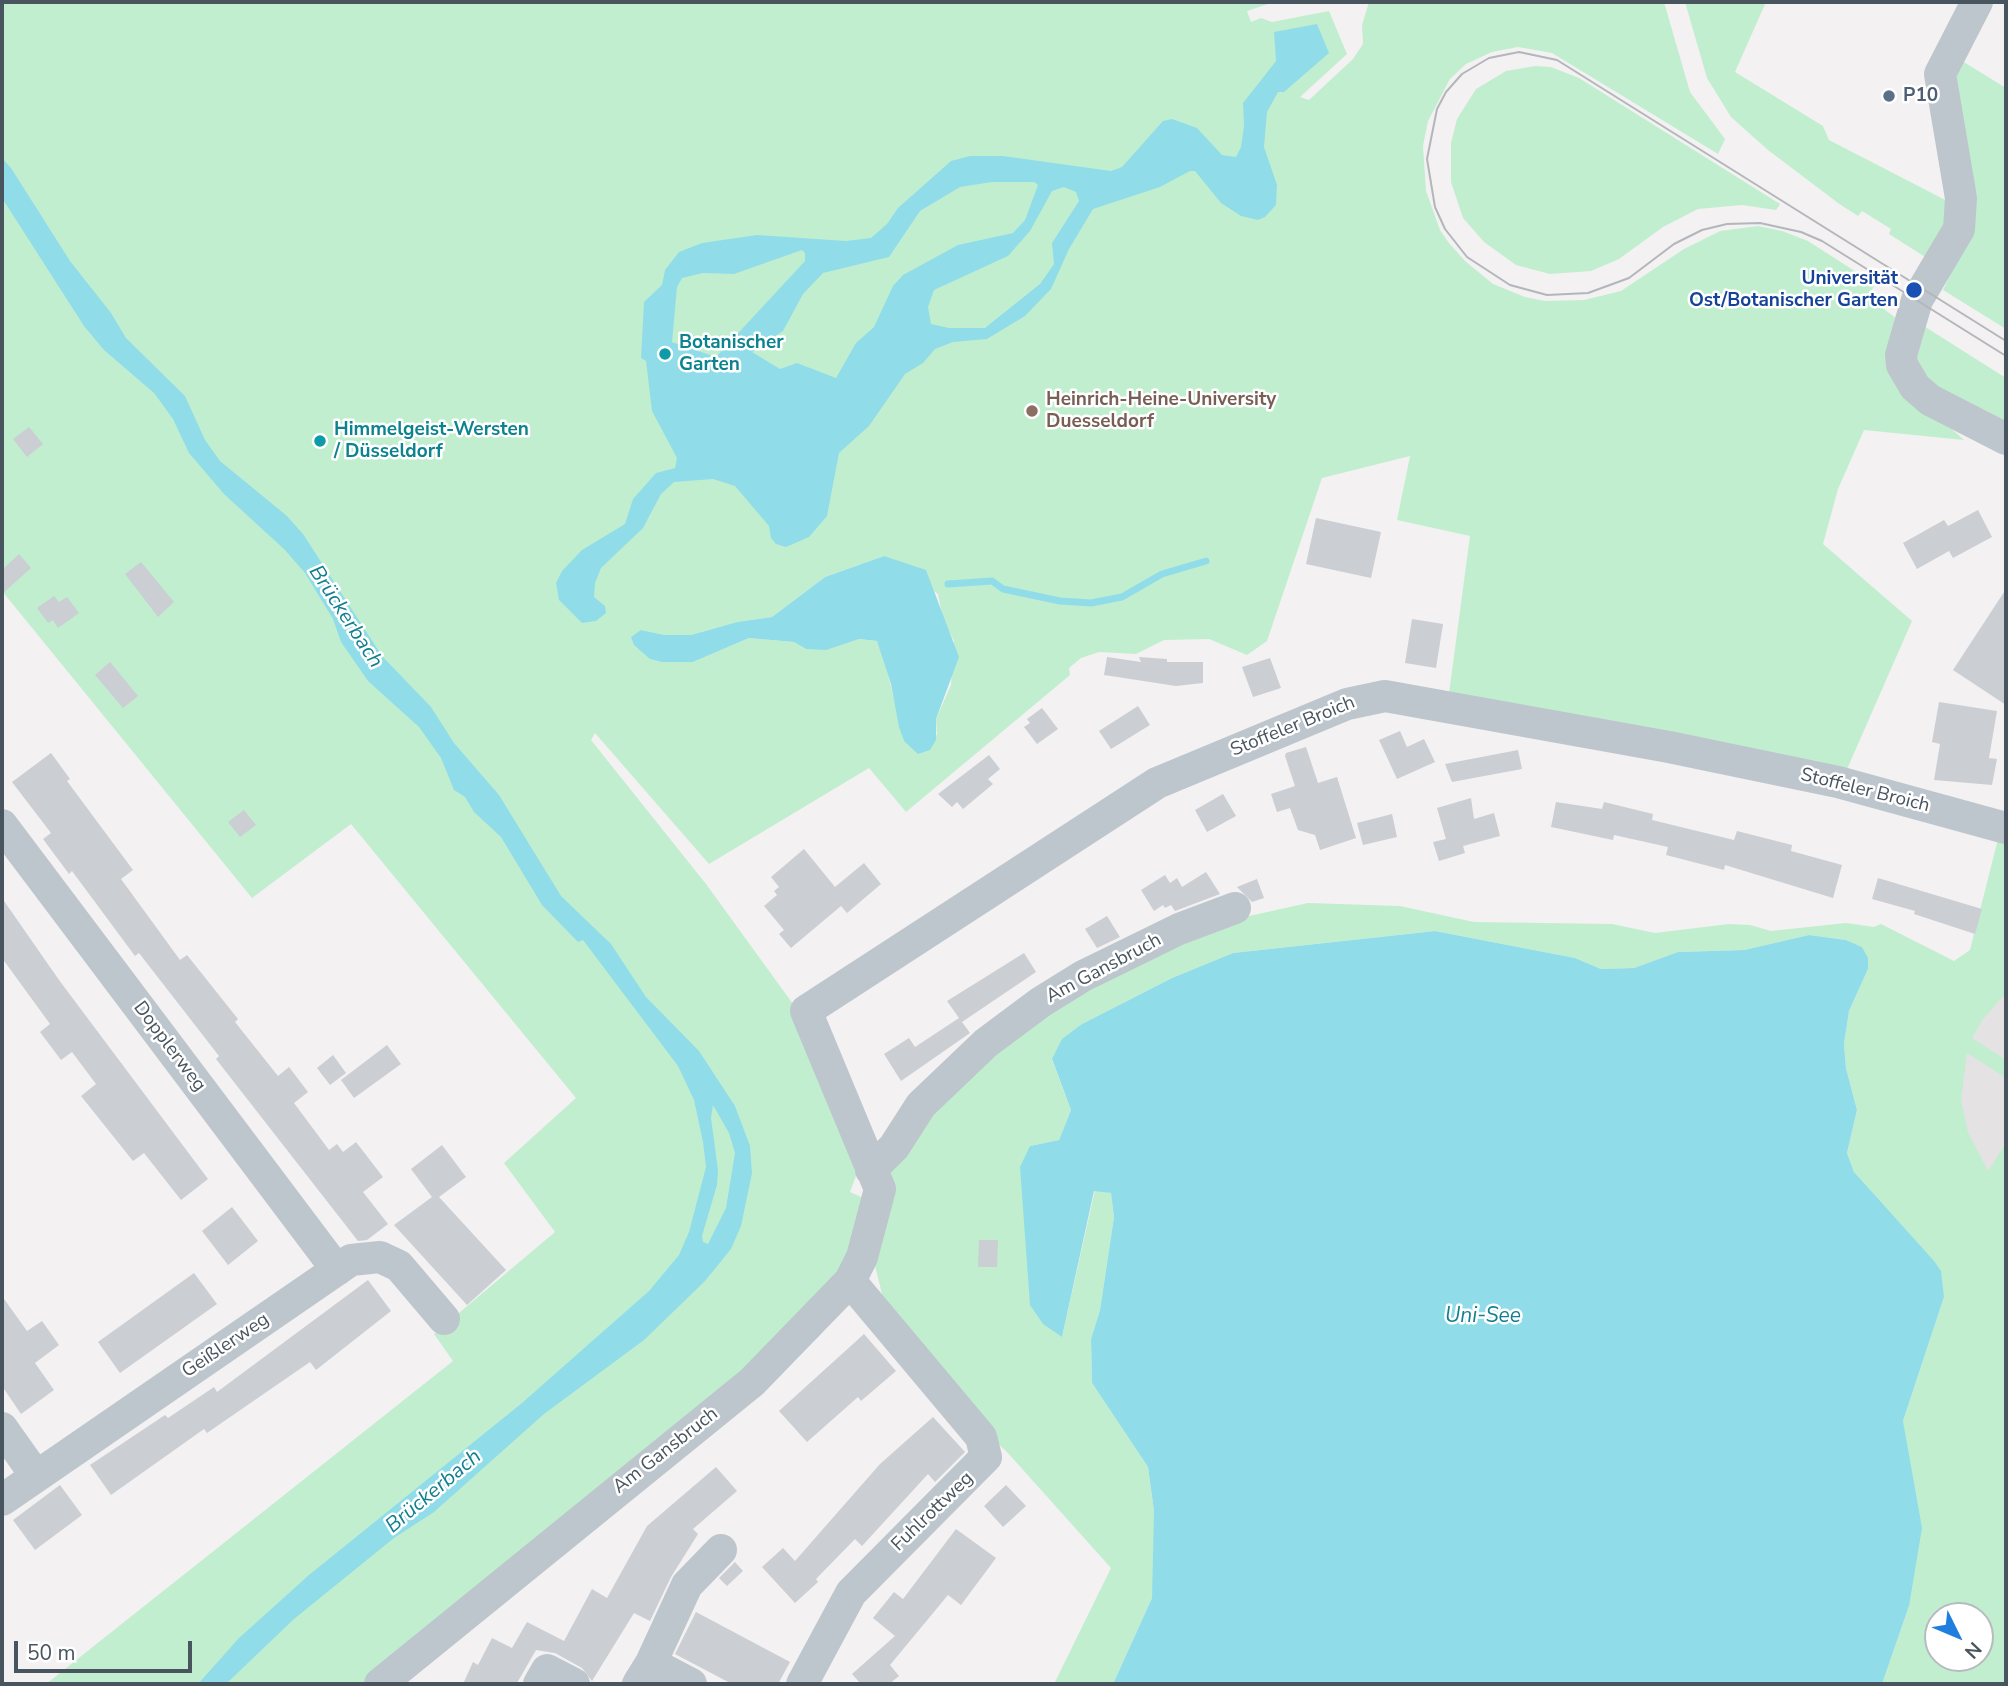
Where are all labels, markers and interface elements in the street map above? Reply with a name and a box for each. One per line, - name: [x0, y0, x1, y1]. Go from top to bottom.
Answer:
- place label: P10: [1903, 85, 1938, 107]
- marker: P10: [1881, 88, 1897, 104]
- place label: Universität Ost/Botanischer Garten: [1689, 268, 1898, 312]
- marker: Universität Ost/Botanischer Garten: [1904, 280, 1924, 300]
- place label: Botanischer Garten: [679, 332, 784, 376]
- marker: Botanischer Garten: [657, 346, 673, 362]
- place label: Heinrich-Heine-University Duesseldorf: [1046, 389, 1276, 433]
- marker: Heinrich-Heine-University Duesseldorf: [1024, 403, 1040, 419]
- place label: Himmelgeist-Wersten / Düsseldorf: [334, 419, 529, 463]
- marker: Himmelgeist-Wersten / Düsseldorf: [312, 433, 328, 449]
- water label: Brückerbach: [303, 561, 387, 673]
- street label: Stoffeler Broich: [1227, 692, 1359, 762]
- street label: Stoffeler Broich: [1798, 764, 1932, 818]
- street label: Am Gansbruch: [1043, 929, 1165, 1009]
- street label: Dopplerweg: [128, 997, 210, 1097]
- water label: Uni-See: [1445, 1304, 1521, 1330]
- street label: Geißlerweg: [178, 1309, 274, 1383]
- street label: Am Gansbruch: [609, 1403, 723, 1499]
- water label: Brückerbach: [381, 1445, 487, 1539]
- street label: Fuhlrottweg: [887, 1467, 979, 1557]
- north arrow: [1924, 1602, 1994, 1672]
- scale bar: [18, 1626, 196, 1670]
- text: N: [1959, 1636, 1987, 1664]
- text: 50 m: [27, 1639, 76, 1667]

